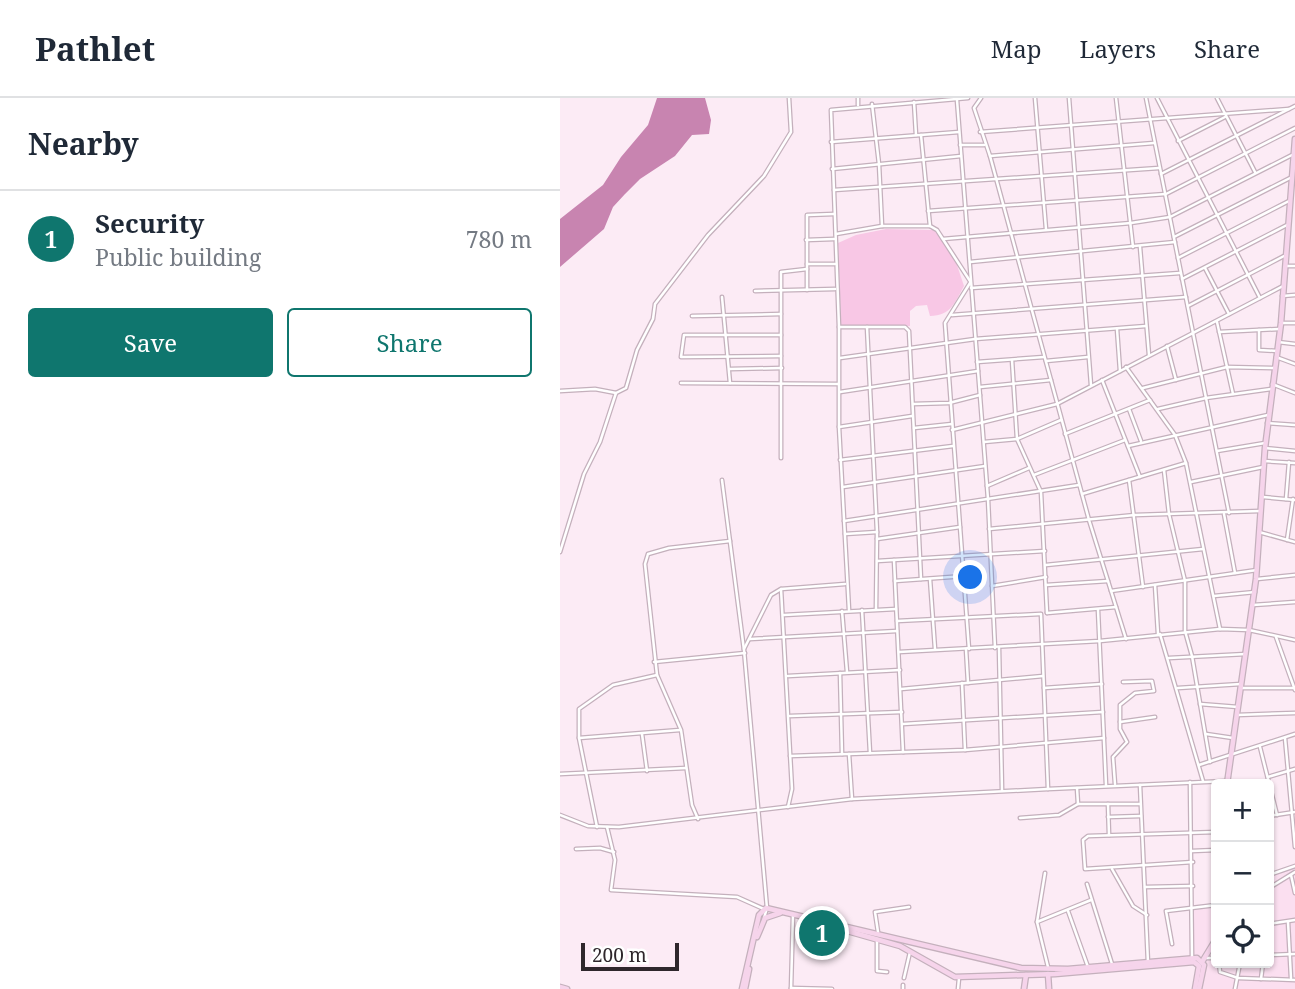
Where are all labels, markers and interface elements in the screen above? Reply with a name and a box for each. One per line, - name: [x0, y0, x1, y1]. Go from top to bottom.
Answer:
- text: Pathlet: [35, 26, 155, 71]
- text: Map: [991, 32, 1042, 65]
- text: Layers: [1080, 32, 1156, 65]
- text: Share: [1194, 32, 1260, 65]
- text: Nearby: [28, 123, 139, 164]
- text: Security: [95, 205, 204, 241]
- text: 1: [45, 223, 58, 255]
- text: 780 m: [466, 223, 532, 255]
- text: Public building: [95, 241, 261, 273]
- button: Save: [28, 308, 273, 377]
- button: Share: [287, 308, 532, 377]
- your location: [953, 560, 987, 594]
- map controls: [1211, 779, 1274, 968]
- button: +: [1211, 779, 1274, 842]
- button: −: [1211, 842, 1274, 905]
- button: locate: [1211, 905, 1274, 968]
- pin: 1: [799, 907, 845, 959]
- scale bar: [581, 940, 679, 972]
- text: 200 m: [592, 942, 647, 968]

